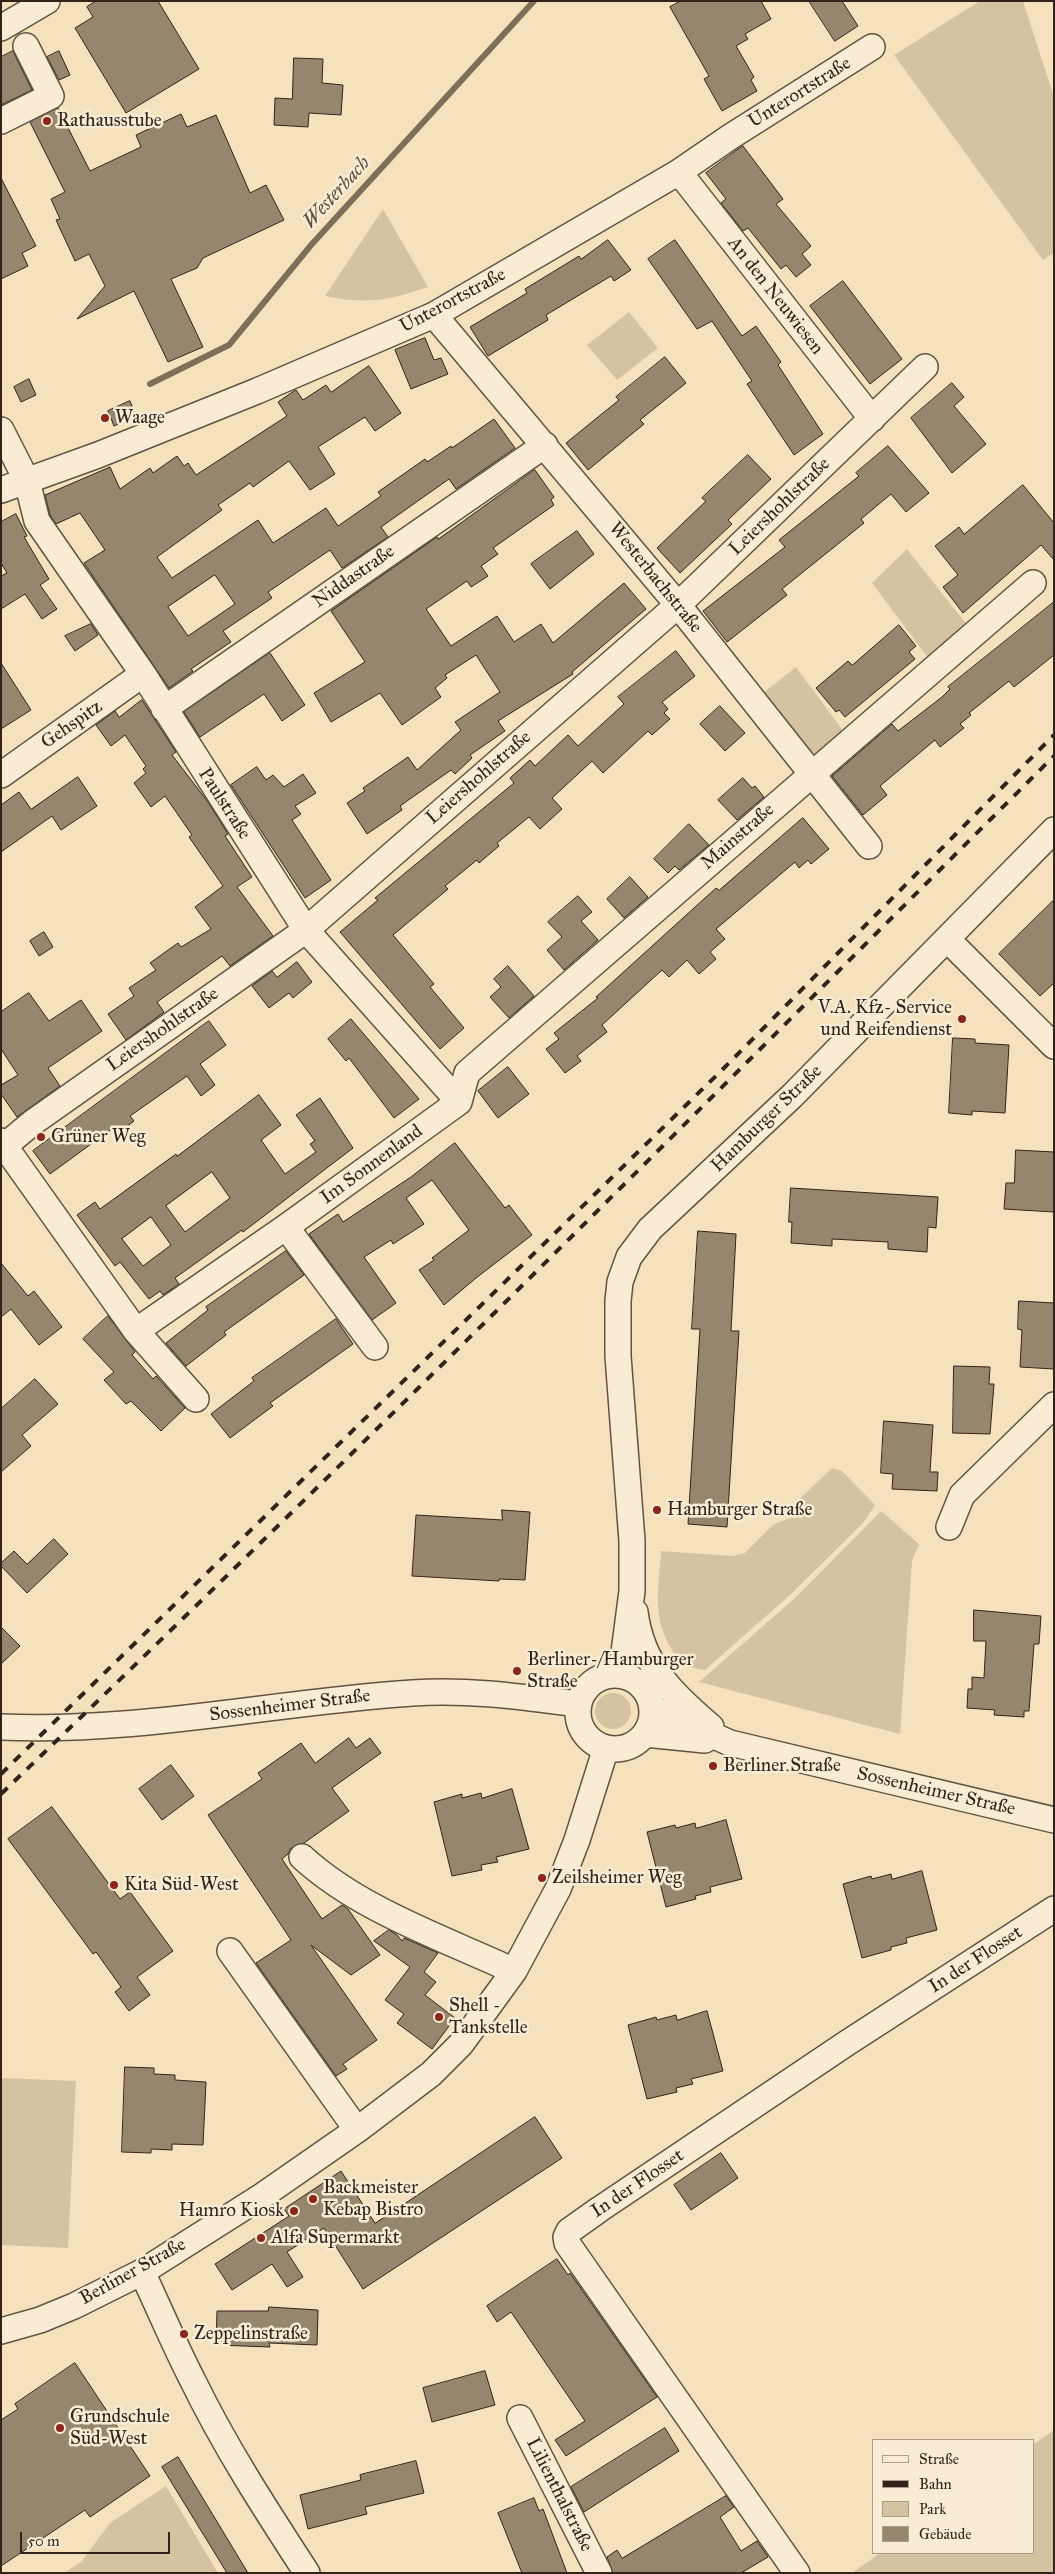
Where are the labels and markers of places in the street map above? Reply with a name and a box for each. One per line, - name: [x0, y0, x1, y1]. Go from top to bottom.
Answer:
- place label: Rathausstube: [57, 110, 162, 132]
- marker: Rathausstube: [41, 115, 53, 127]
- place label: Waage: [115, 407, 165, 429]
- marker: Waage: [99, 412, 111, 424]
- place label: V.A. Kfz- Service und Reifendienst: [818, 997, 952, 1041]
- marker: V.A. Kfz- Service und Reifendienst: [956, 1013, 968, 1025]
- place label: Grüner Weg: [51, 1126, 146, 1148]
- marker: Grüner Weg: [35, 1131, 47, 1143]
- place label: Hamburger Straße: [667, 1499, 812, 1521]
- marker: Hamburger Straße: [651, 1504, 663, 1516]
- place label: Berliner-/Hamburger Straße: [527, 1649, 694, 1693]
- marker: Berliner-/Hamburger Straße: [511, 1665, 523, 1677]
- place label: Berliner Straße: [723, 1755, 841, 1777]
- marker: Berliner Straße: [707, 1760, 719, 1772]
- place label: Zeilsheimer Weg: [552, 1867, 682, 1889]
- marker: Zeilsheimer Weg: [536, 1872, 548, 1884]
- place label: Kita Süd-West: [124, 1874, 239, 1896]
- marker: Kita Süd-West: [108, 1879, 120, 1891]
- place label: Shell - Tankstelle: [449, 1995, 528, 2039]
- marker: Shell - Tankstelle: [433, 2011, 445, 2023]
- place label: Backmeister Kebap Bistro: [323, 2177, 423, 2221]
- marker: Backmeister Kebap Bistro: [307, 2193, 319, 2205]
- place label: Hamro Kiosk: [179, 2200, 284, 2222]
- marker: Hamro Kiosk: [288, 2205, 300, 2217]
- place label: Alfa Supermarkt: [271, 2227, 400, 2249]
- marker: Alfa Supermarkt: [255, 2232, 267, 2244]
- place label: Zeppelinstraße: [194, 2323, 308, 2345]
- marker: Zeppelinstraße: [178, 2328, 190, 2340]
- place label: Grundschule Süd-West: [70, 2406, 170, 2450]
- marker: Grundschule Süd-West: [54, 2422, 66, 2434]

